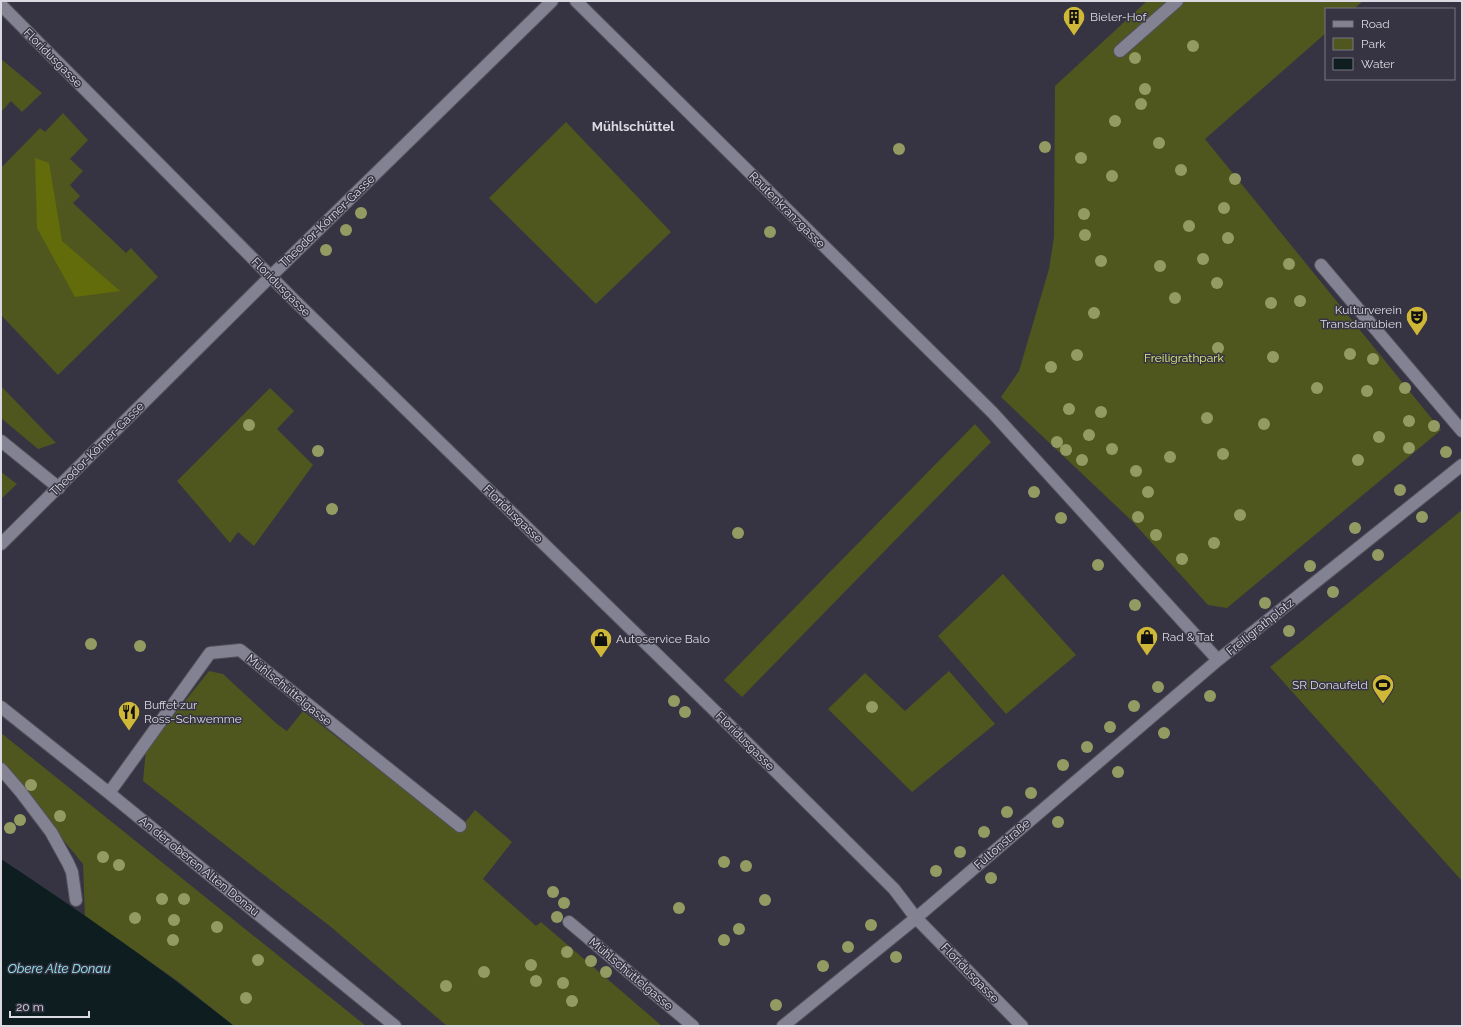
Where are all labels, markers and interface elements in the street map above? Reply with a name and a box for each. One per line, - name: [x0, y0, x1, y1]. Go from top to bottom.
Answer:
- building icon: Bieler-Hof: [1061, 4, 1087, 37]
- legend: [1325, 8, 1455, 80]
- place label: Bieler-Hof: [1090, 10, 1148, 24]
- text: Road: [1361, 17, 1390, 31]
- street label: Floridusgasse: [21, 26, 85, 90]
- text: Park: [1361, 37, 1386, 51]
- text: Water: [1361, 57, 1395, 71]
- district label: Mühlschüttel: [592, 119, 675, 134]
- street label: Rautenkranzgasse: [746, 169, 828, 251]
- street label: Theodor-Körner-Gasse: [276, 172, 378, 270]
- street label: Floridusgasse: [249, 255, 313, 319]
- place label: Kulturverein Transdanubien: [1320, 303, 1402, 331]
- theatre icon: Kulturverein Transdanubien: [1404, 304, 1430, 337]
- park label: Freiligrathpark: [1144, 351, 1225, 365]
- street label: Theodor-Körner-Gasse: [47, 399, 147, 499]
- street label: Floridusgasse: [480, 482, 546, 546]
- street label: Freiligrathplatz: [1224, 596, 1296, 658]
- shop icon: Rad & Tat: [1134, 624, 1160, 657]
- shop icon: Autoservice Balo: [588, 626, 614, 659]
- place label: Rad & Tat: [1162, 630, 1214, 644]
- place label: Autoservice Balo: [616, 632, 710, 646]
- street label: Mühlschüttelgasse: [244, 651, 334, 729]
- sports icon: SR Donaufeld: [1370, 672, 1396, 705]
- place label: SR Donaufeld: [1292, 678, 1368, 692]
- place label: Buffet zur Ross-Schwemme: [144, 698, 242, 726]
- restaurant icon: Buffet zur Ross-Schwemme: [116, 699, 142, 732]
- street label: Floridusgasse: [713, 709, 777, 773]
- street label: An der oberen Alten Donau: [136, 813, 262, 919]
- street label: Fultonstraße: [971, 816, 1033, 872]
- street label: Mühlschüttelgasse: [586, 935, 676, 1013]
- street label: Floridusgasse: [938, 940, 1002, 1006]
- water label: Obere Alte Donau: [7, 961, 111, 976]
- scale bar: [10, 993, 89, 1019]
- text: 20 m: [16, 1000, 44, 1014]

